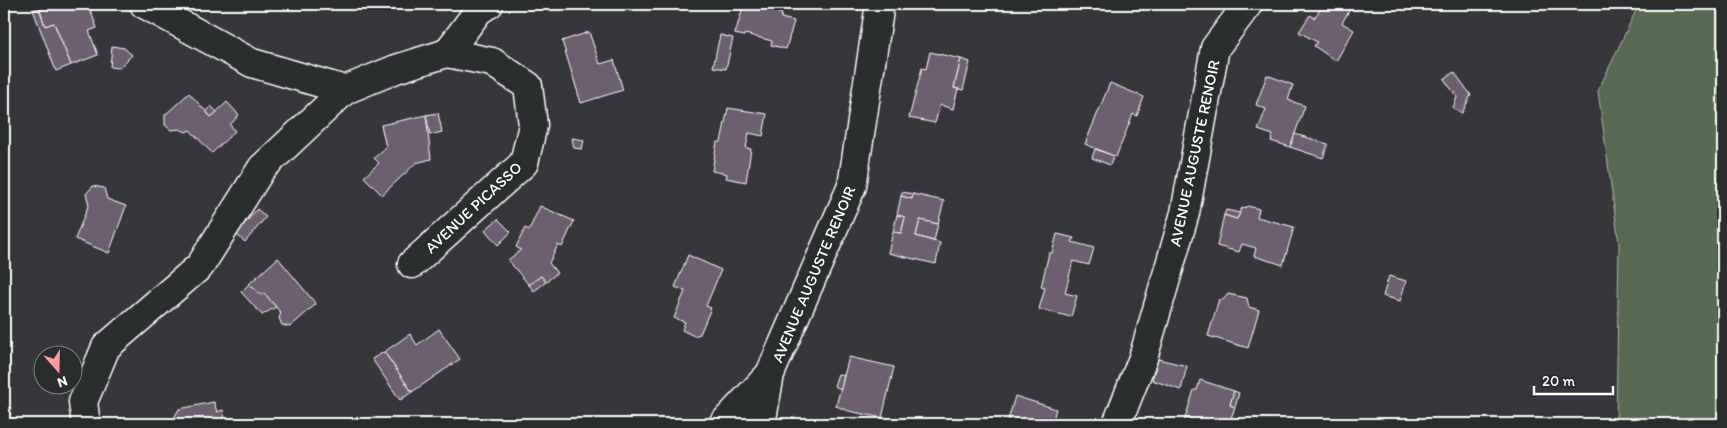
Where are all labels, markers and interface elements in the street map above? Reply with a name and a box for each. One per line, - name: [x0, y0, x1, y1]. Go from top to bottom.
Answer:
- street label: AVENUE AUGUSTE RENOIR: [1165, 58, 1224, 248]
- street label: AVENUE PICASSO: [421, 158, 526, 257]
- street label: AVENUE AUGUSTE RENOIR: [768, 183, 859, 365]
- north arrow: [32, 346, 82, 396]
- scale bar: [1534, 363, 1613, 395]
- text: N: [55, 372, 70, 391]
- text: 20 m: [1542, 372, 1576, 390]

